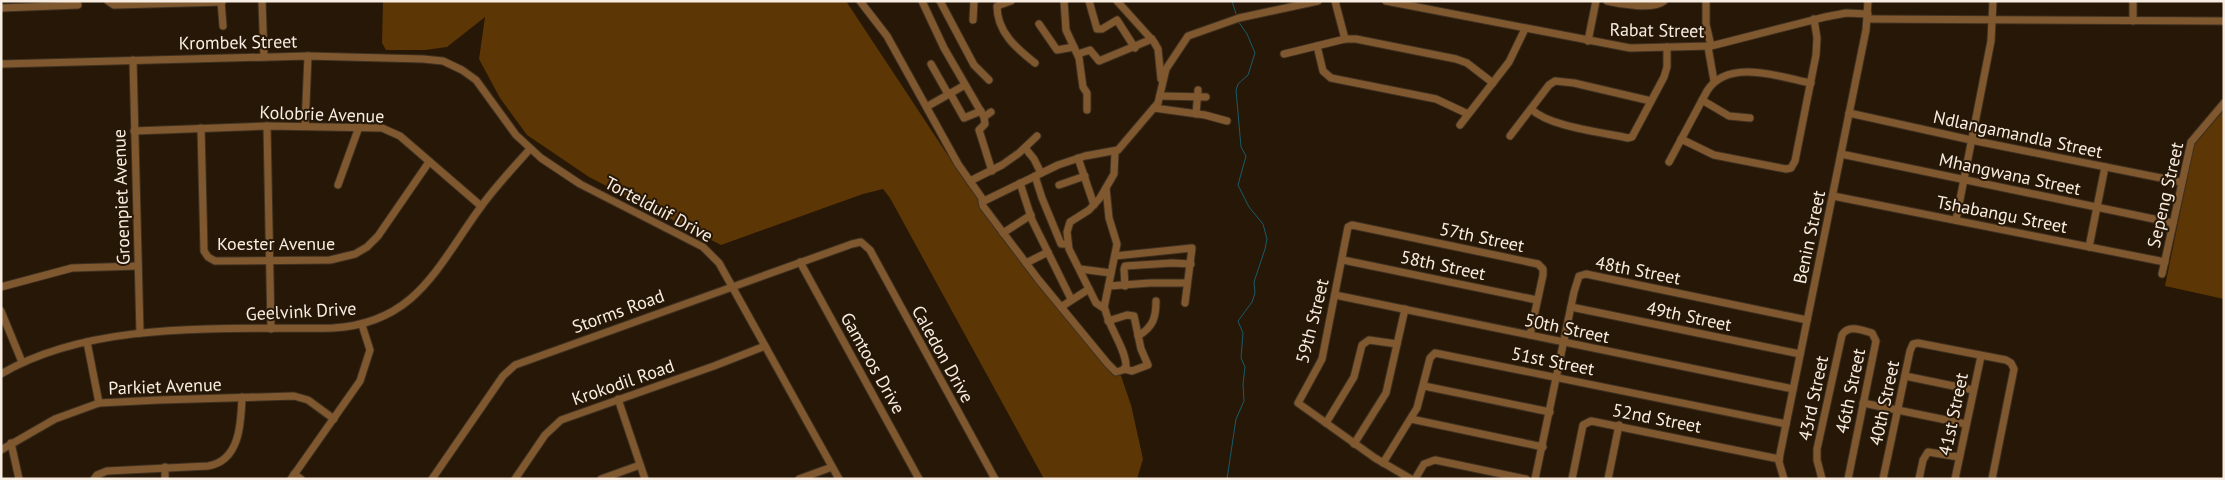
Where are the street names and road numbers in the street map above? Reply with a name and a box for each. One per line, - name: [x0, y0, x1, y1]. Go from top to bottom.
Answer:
- street label: Rabat Street: [1609, 18, 1705, 42]
- street label: Krombek Street: [179, 29, 297, 55]
- street label: Kolobrie Avenue: [259, 100, 385, 128]
- street label: Ndlangamandla Street: [1931, 105, 2105, 163]
- street label: Groenpiet Avenue: [107, 129, 135, 265]
- street label: Sepeng Street: [2142, 140, 2188, 250]
- street label: Mhangwana Street: [1937, 148, 2083, 200]
- street label: Tortelduif Drive: [601, 171, 717, 247]
- street label: Benin Street: [1788, 188, 1830, 286]
- street label: Tshabangu Street: [1934, 190, 2070, 238]
- street label: 57th Street: [1438, 217, 1526, 257]
- street label: Koester Avenue: [217, 232, 335, 255]
- street label: 58th Street: [1398, 245, 1488, 285]
- street label: 48th Street: [1593, 250, 1683, 290]
- street label: 59th Street: [1290, 276, 1334, 366]
- street label: Storms Road: [569, 284, 667, 338]
- street label: 49th Street: [1644, 296, 1734, 336]
- street label: Geelvink Drive: [245, 297, 357, 325]
- street label: Caledon Drive: [907, 301, 979, 407]
- street label: Gamtoos Drive: [836, 308, 910, 418]
- street label: 50th Street: [1522, 308, 1612, 348]
- street label: 51st Street: [1510, 342, 1596, 380]
- street label: 46th Street: [1830, 346, 1870, 436]
- street label: 43rd Street: [1793, 353, 1833, 443]
- street label: Krokodil Road: [569, 354, 677, 410]
- street label: 40th Street: [1864, 358, 1904, 448]
- street label: 41st Street: [1933, 370, 1973, 458]
- street label: Parkiet Avenue: [108, 373, 222, 399]
- street label: 52nd Street: [1611, 398, 1703, 438]

